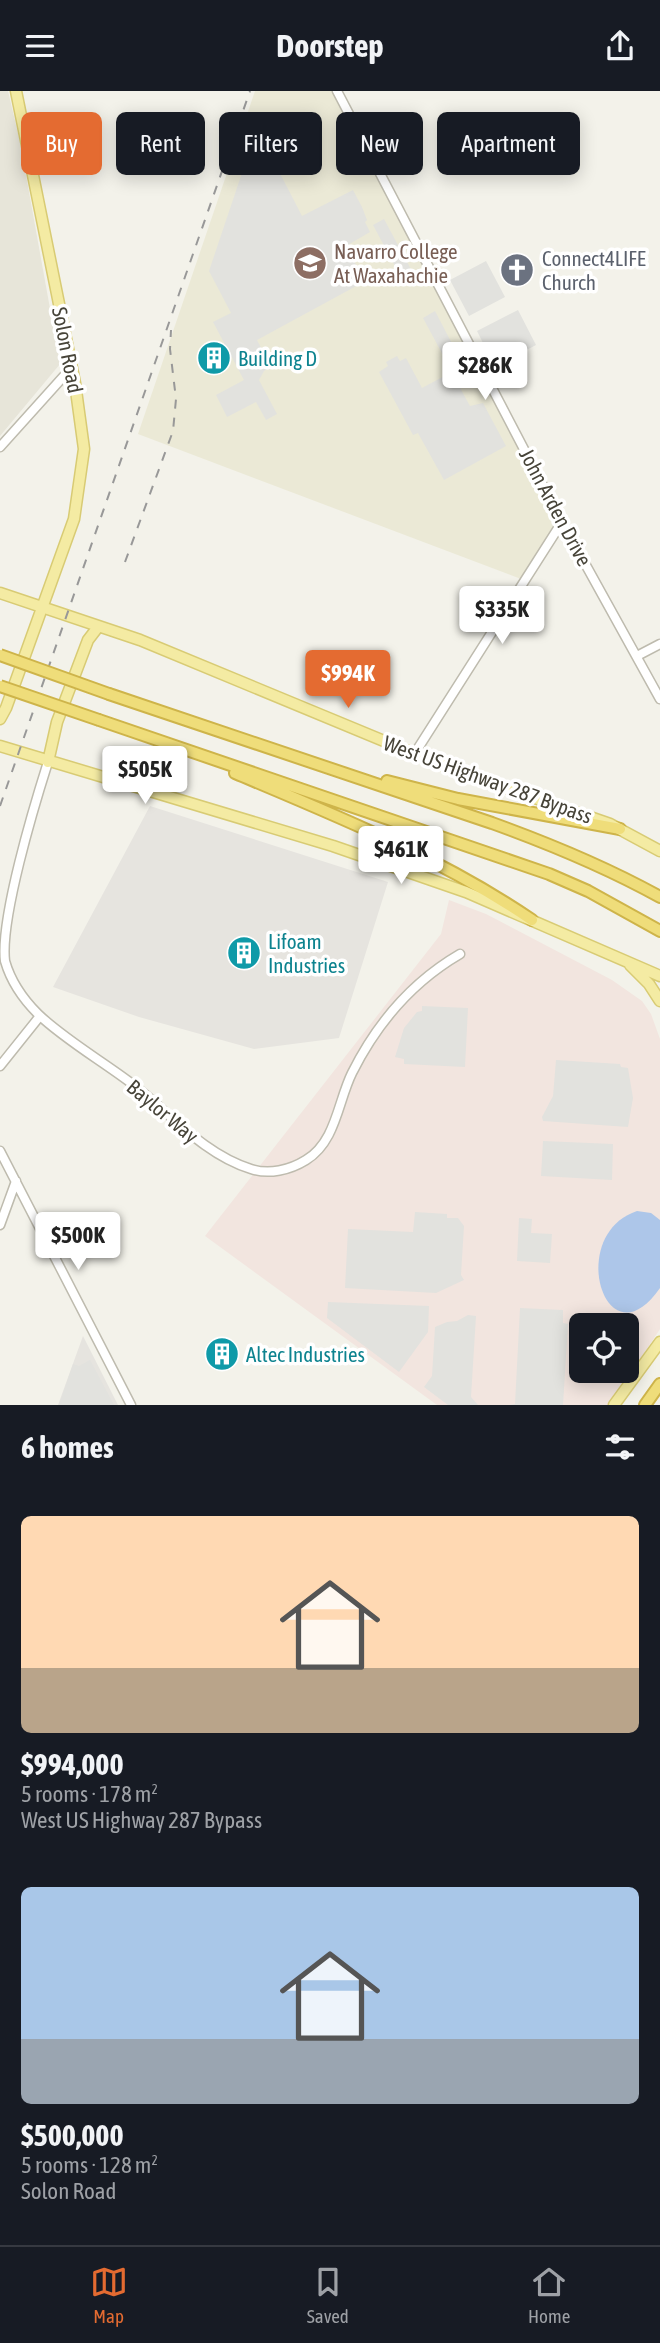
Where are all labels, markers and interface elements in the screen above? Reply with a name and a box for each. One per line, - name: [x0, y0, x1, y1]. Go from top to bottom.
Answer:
- icon: menu: [21, 27, 59, 65]
- text: Doorstep: [276, 27, 384, 64]
- icon: share: [601, 27, 639, 65]
- chip: Buy: [21, 112, 102, 175]
- chip: Rent: [116, 112, 205, 175]
- chip: Filters: [219, 112, 322, 175]
- chip: New: [336, 112, 423, 175]
- chip: Apartment: [437, 112, 580, 175]
- place label: Navarro College At Waxahachie: [334, 239, 457, 287]
- school or university icon: Navarro College At Waxahachie: [291, 244, 329, 282]
- place label: Connect4LIFE Church: [542, 246, 646, 294]
- church icon: Connect4LIFE Church: [498, 251, 536, 289]
- street label: Solon Road: [48, 305, 88, 395]
- building icon: Building D: [195, 339, 233, 377]
- pin: $286K: [436, 343, 534, 402]
- place label: Building D: [238, 346, 317, 370]
- text: $286K: [458, 352, 512, 378]
- street label: John Arden Drive: [515, 444, 597, 570]
- pin: $335K: [453, 587, 551, 646]
- text: $335K: [475, 596, 529, 622]
- pin: $994K: [299, 651, 397, 710]
- text: $994K: [321, 660, 375, 686]
- street label: West US Highway 287 Bypass: [381, 730, 595, 828]
- pin: $505K: [96, 747, 194, 806]
- text: $505K: [118, 756, 172, 782]
- pin: $461K: [352, 827, 450, 886]
- text: $461K: [374, 836, 428, 862]
- place label: Lifoam Industries: [268, 929, 345, 977]
- building icon: Lifoam Industries: [225, 934, 263, 972]
- street label: Baylor Way: [122, 1074, 204, 1148]
- pin: $500K: [29, 1213, 127, 1272]
- text: $500K: [51, 1222, 105, 1248]
- map controls: [569, 1313, 639, 1383]
- button: locate: [569, 1313, 639, 1383]
- building icon: Altec Industries: [203, 1335, 241, 1373]
- place label: Altec Industries: [246, 1342, 365, 1366]
- icon: filters: [601, 1428, 639, 1466]
- text: 6 homes: [21, 1430, 114, 1464]
- icon: home: [267, 1562, 393, 1688]
- text: $994,000: [21, 1747, 124, 1781]
- text: 5 rooms · 178 m²: [21, 1781, 158, 1807]
- text: West US Highway 287 Bypass: [21, 1807, 262, 1833]
- icon: home: [267, 1933, 393, 2059]
- text: $500,000: [21, 2118, 124, 2152]
- text: 5 rooms · 128 m²: [21, 2152, 158, 2178]
- text: Solon Road: [21, 2178, 116, 2204]
- tab: Map: [90, 2263, 128, 2327]
- tab: Saved: [307, 2263, 349, 2327]
- tab: Home: [528, 2263, 570, 2327]

